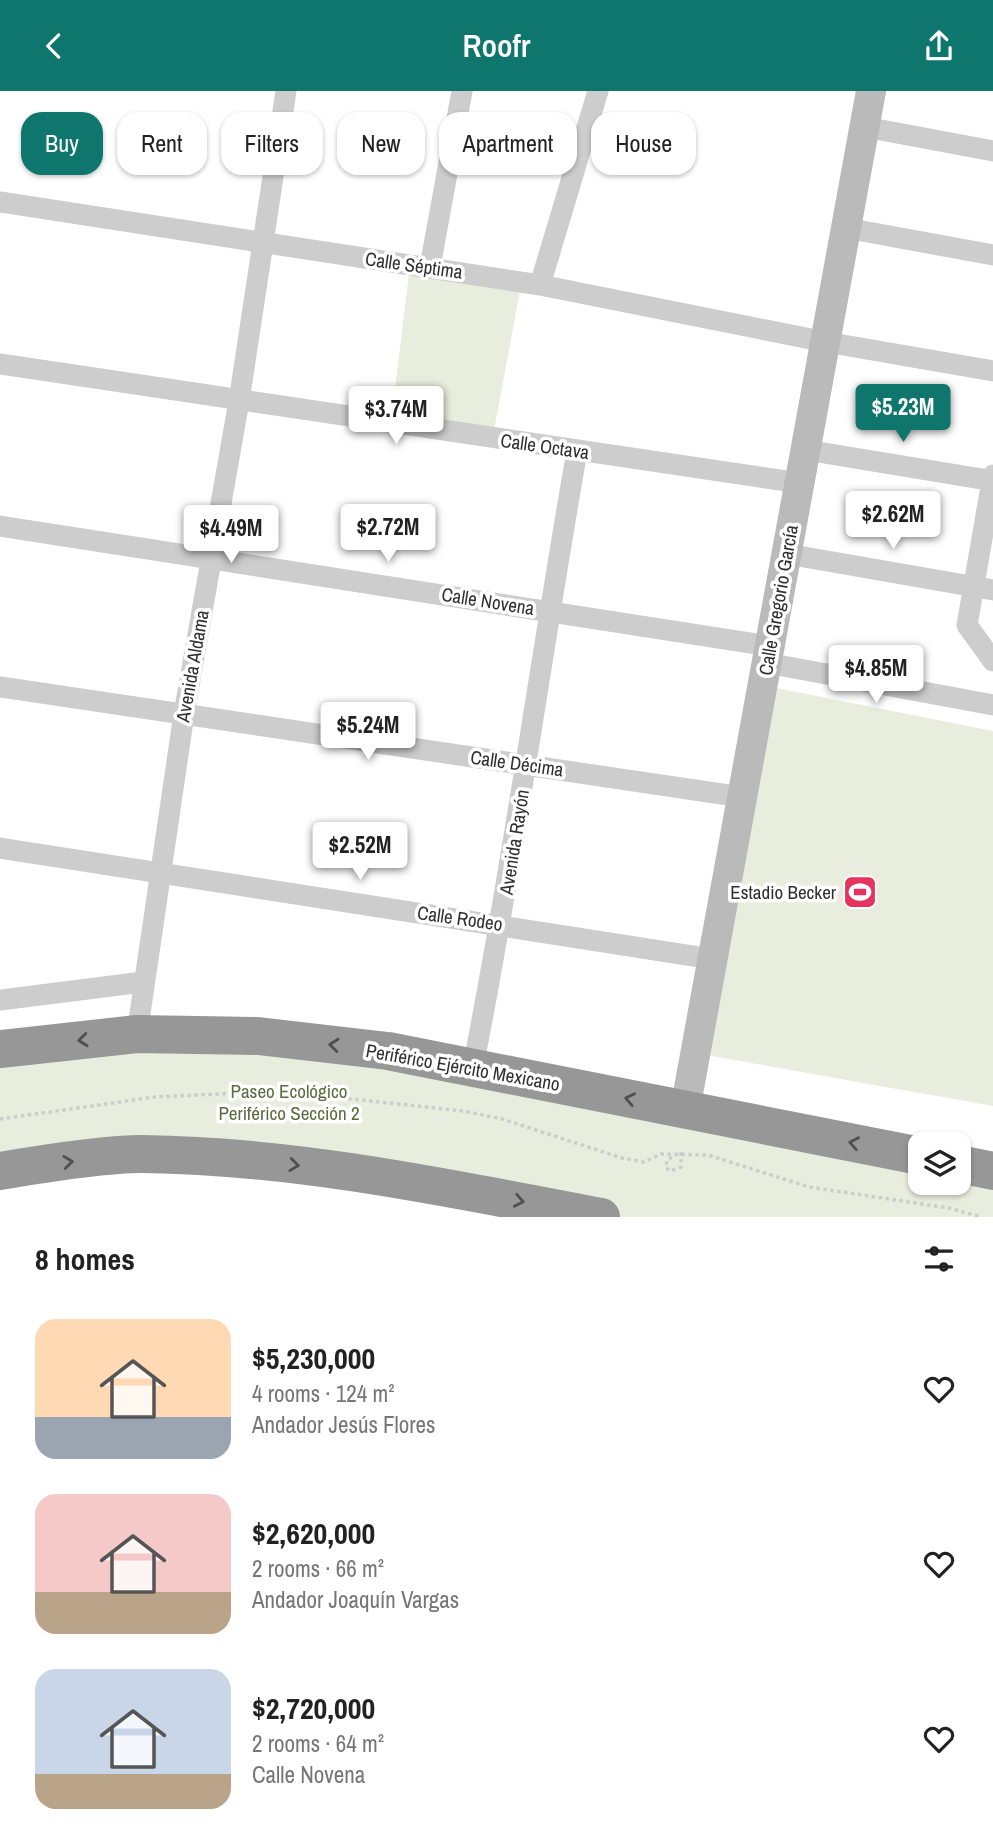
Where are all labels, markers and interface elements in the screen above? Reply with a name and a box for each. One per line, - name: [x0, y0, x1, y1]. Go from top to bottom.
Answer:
- text: Roofr: [462, 24, 531, 67]
- icon: back: [35, 27, 73, 65]
- icon: share: [920, 27, 958, 65]
- chip: Buy: [21, 112, 103, 175]
- chip: Rent: [117, 112, 207, 175]
- chip: Filters: [221, 112, 323, 175]
- chip: New: [337, 112, 425, 175]
- chip: Apartment: [439, 112, 577, 175]
- chip: House: [591, 112, 696, 175]
- street label: Calle Séptima: [364, 245, 465, 285]
- pin: $5.23M: [846, 385, 960, 444]
- pin: $3.74M: [339, 387, 453, 446]
- text: $5.23M: [872, 391, 934, 422]
- text: $3.74M: [365, 393, 427, 424]
- street label: Calle Octava: [499, 427, 591, 465]
- pin: $2.62M: [836, 491, 950, 551]
- text: $2.62M: [862, 498, 924, 529]
- pin: $4.49M: [174, 505, 288, 565]
- pin: $2.72M: [331, 505, 445, 564]
- text: $2.72M: [357, 511, 419, 542]
- text: $4.49M: [200, 512, 262, 543]
- street label: Calle Gregorio García: [752, 522, 804, 677]
- street label: Calle Novena: [440, 581, 537, 621]
- street label: Avenida Aldama: [169, 608, 215, 725]
- pin: $4.85M: [819, 645, 933, 705]
- text: $4.85M: [845, 652, 907, 683]
- pin: $5.24M: [311, 703, 425, 762]
- text: $5.24M: [337, 709, 399, 740]
- street label: Calle Décima: [469, 744, 565, 782]
- street label: Avenida Rayón: [493, 787, 535, 898]
- pin: $2.52M: [303, 823, 417, 882]
- text: $2.52M: [329, 829, 391, 860]
- sports icon: Estadio Becker: [841, 873, 879, 911]
- place label: Estadio Becker: [730, 879, 837, 905]
- street label: Calle Rodeo: [416, 899, 504, 937]
- one-way arrow: [77, 1033, 89, 1048]
- street label: Periférico Ejército Mexicano: [364, 1037, 562, 1097]
- one-way arrow: [329, 1038, 340, 1053]
- park label: Paseo Ecológico Periférico Sección 2: [218, 1078, 360, 1126]
- one-way arrow: [624, 1092, 636, 1107]
- map controls: [908, 1132, 971, 1195]
- button: layers: [908, 1132, 971, 1195]
- one-way arrow: [848, 1136, 860, 1151]
- one-way arrow: [62, 1155, 74, 1170]
- one-way arrow: [288, 1157, 300, 1172]
- one-way arrow: [513, 1193, 525, 1208]
- text: 8 homes: [35, 1239, 135, 1279]
- icon: filters: [920, 1240, 958, 1278]
- text: $5,230,000: [252, 1338, 375, 1378]
- icon: home: [91, 1347, 175, 1431]
- icon: heart: [920, 1370, 958, 1408]
- text: 4 rooms · 124 m²: [252, 1378, 395, 1409]
- text: Andador Jesús Flores: [252, 1409, 435, 1440]
- text: $2,620,000: [252, 1513, 375, 1553]
- icon: home: [91, 1522, 175, 1606]
- icon: heart: [920, 1545, 958, 1583]
- text: 2 rooms · 66 m²: [252, 1553, 384, 1584]
- text: Andador Joaquín Vargas: [252, 1584, 459, 1615]
- text: $2,720,000: [252, 1688, 375, 1728]
- icon: home: [91, 1697, 175, 1781]
- icon: heart: [920, 1720, 958, 1758]
- text: 2 rooms · 64 m²: [252, 1728, 384, 1759]
- text: Calle Novena: [252, 1759, 365, 1790]

